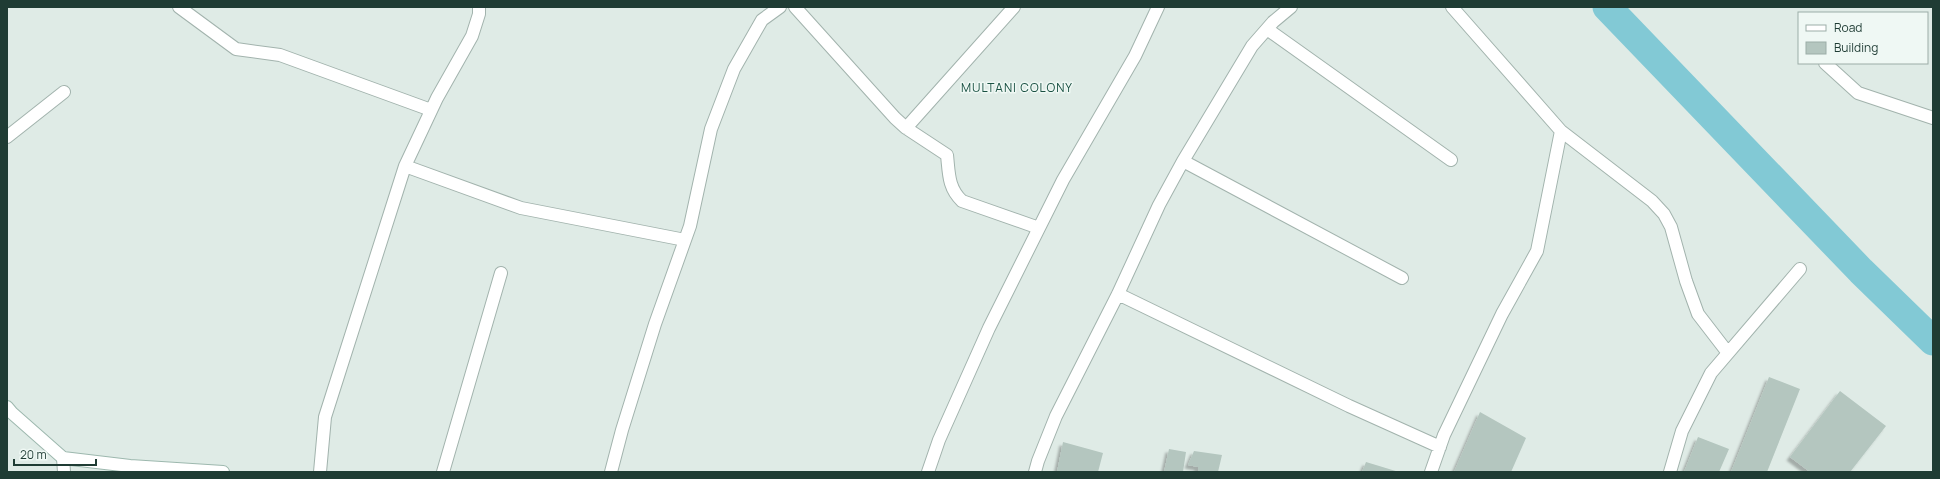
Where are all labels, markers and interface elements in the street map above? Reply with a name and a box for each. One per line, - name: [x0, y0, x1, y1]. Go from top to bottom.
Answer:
- legend: [1798, 12, 1928, 64]
- text: Road: [1834, 19, 1862, 36]
- text: Building: [1834, 39, 1878, 56]
- district label: MULTANI COLONY: [961, 79, 1073, 96]
- scale bar: [14, 441, 96, 467]
- text: 20 m: [20, 446, 47, 463]

